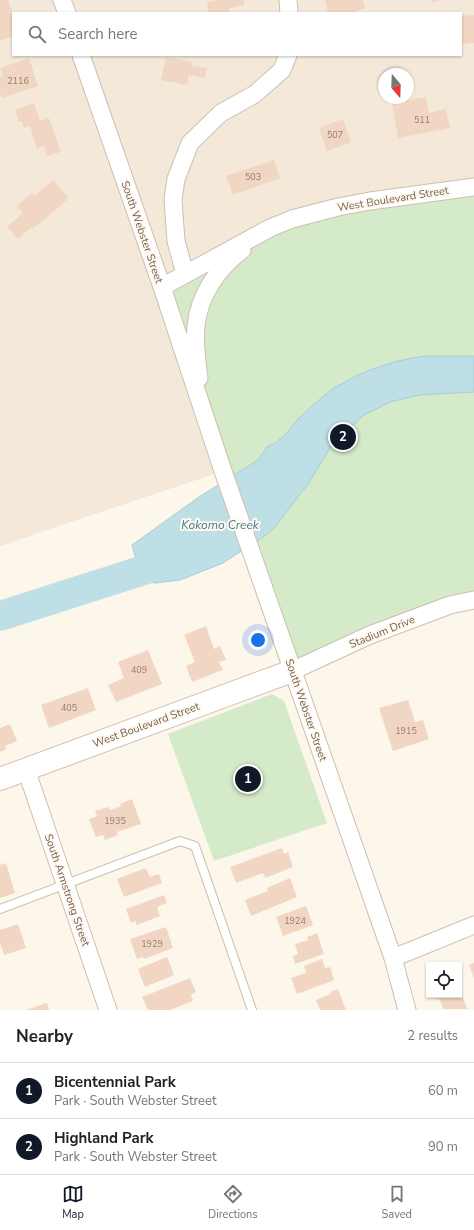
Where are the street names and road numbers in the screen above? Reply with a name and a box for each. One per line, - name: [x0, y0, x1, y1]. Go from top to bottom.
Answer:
- street label: South Webster Street: [117, 179, 167, 285]
- street label: West Boulevard Street: [336, 183, 450, 215]
- street label: Stadium Drive: [347, 612, 417, 652]
- street label: South Webster Street: [281, 657, 331, 763]
- street label: West Boulevard Street: [91, 699, 202, 751]
- street label: South Armstrong Street: [41, 832, 93, 948]

